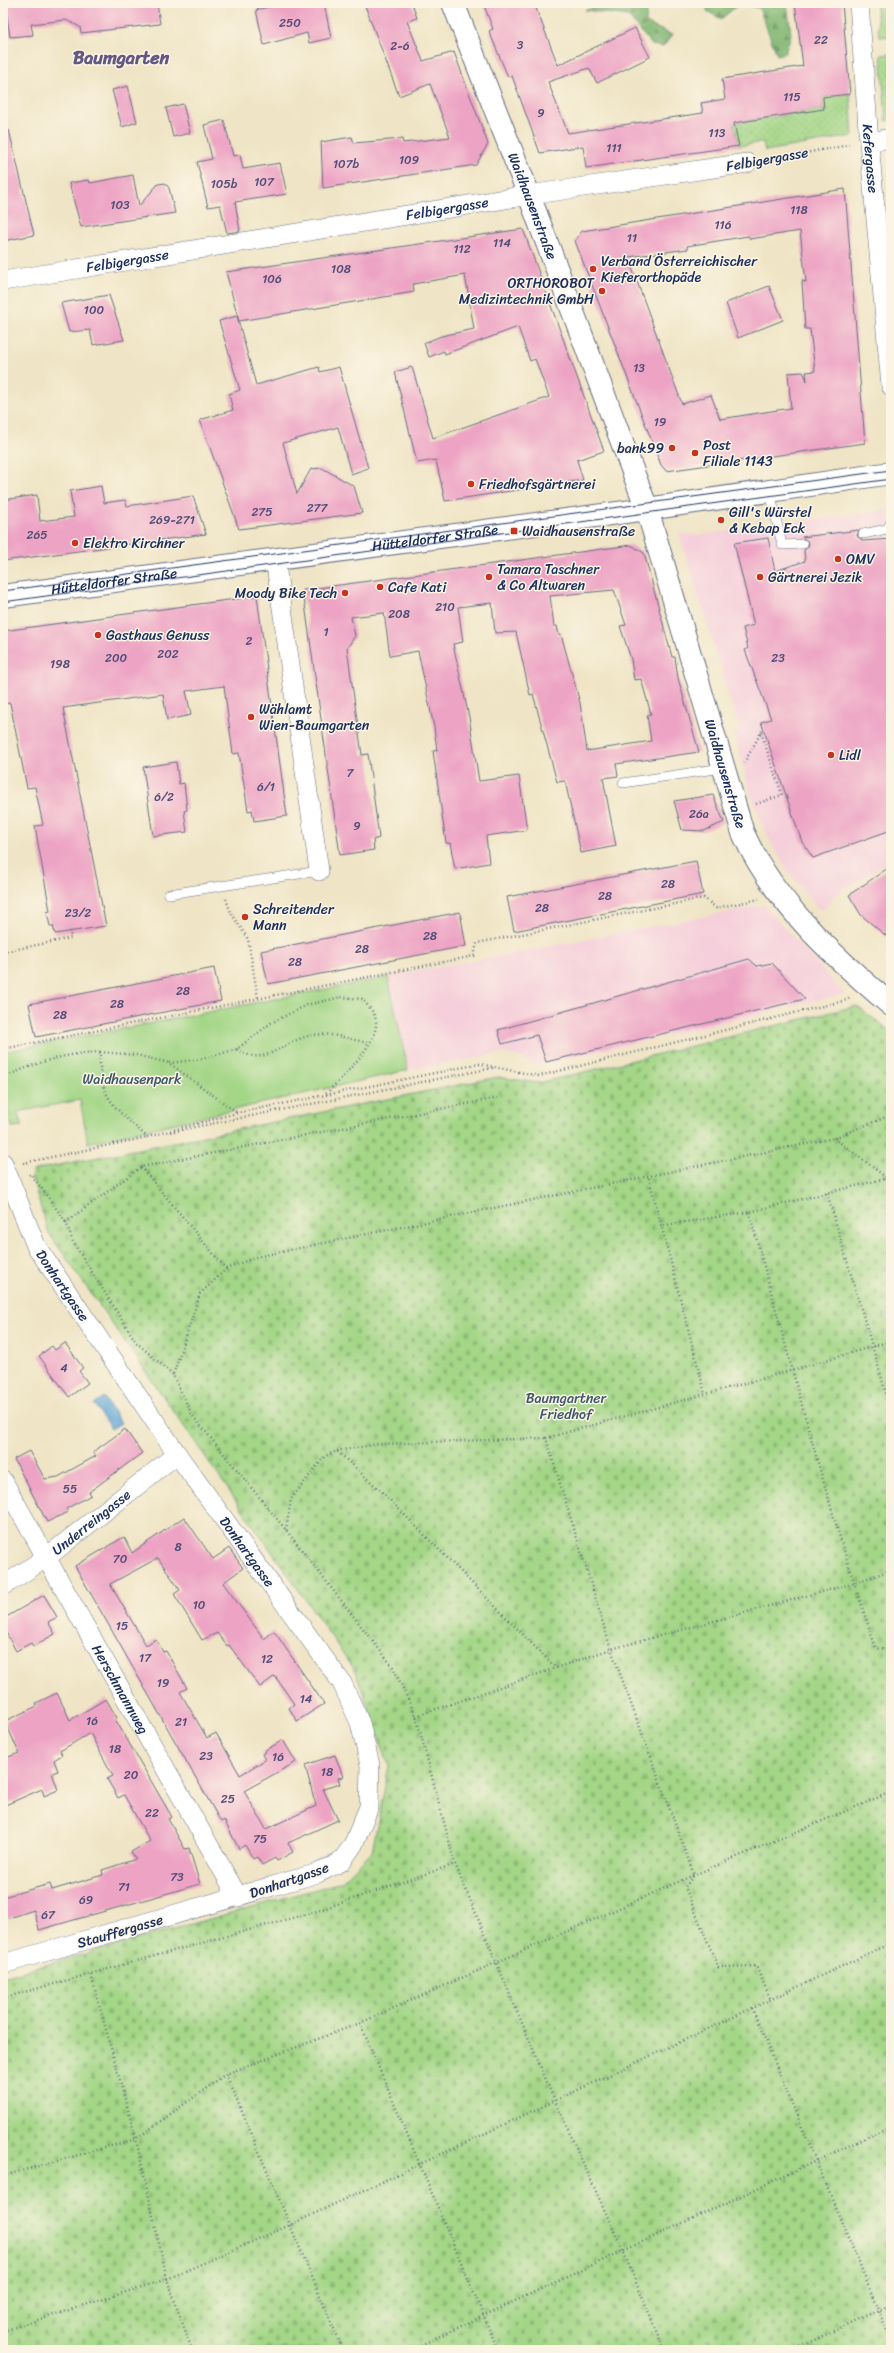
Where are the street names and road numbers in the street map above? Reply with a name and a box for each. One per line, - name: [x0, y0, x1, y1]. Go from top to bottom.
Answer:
- street label: Kefergasse: [855, 123, 886, 194]
- street label: Felbigergasse: [724, 140, 810, 179]
- street label: Waidhausenstraße: [500, 149, 564, 263]
- street label: Felbigergasse: [404, 190, 490, 228]
- street label: Felbigergasse: [84, 242, 171, 280]
- street label: Hütteldorfer Straße: [371, 517, 500, 559]
- street label: Hütteldorfer Straße: [49, 561, 179, 602]
- street label: Waidhausenstraße: [697, 716, 753, 832]
- street label: Donhartgasse: [29, 1244, 96, 1327]
- street label: Underreingasse: [46, 1483, 137, 1562]
- street label: Donhartgasse: [213, 1511, 281, 1593]
- street label: Herschmannweg: [85, 1640, 156, 1739]
- street label: Donhartgasse: [246, 1855, 332, 1906]
- street label: Stauffergasse: [74, 1907, 166, 1956]

